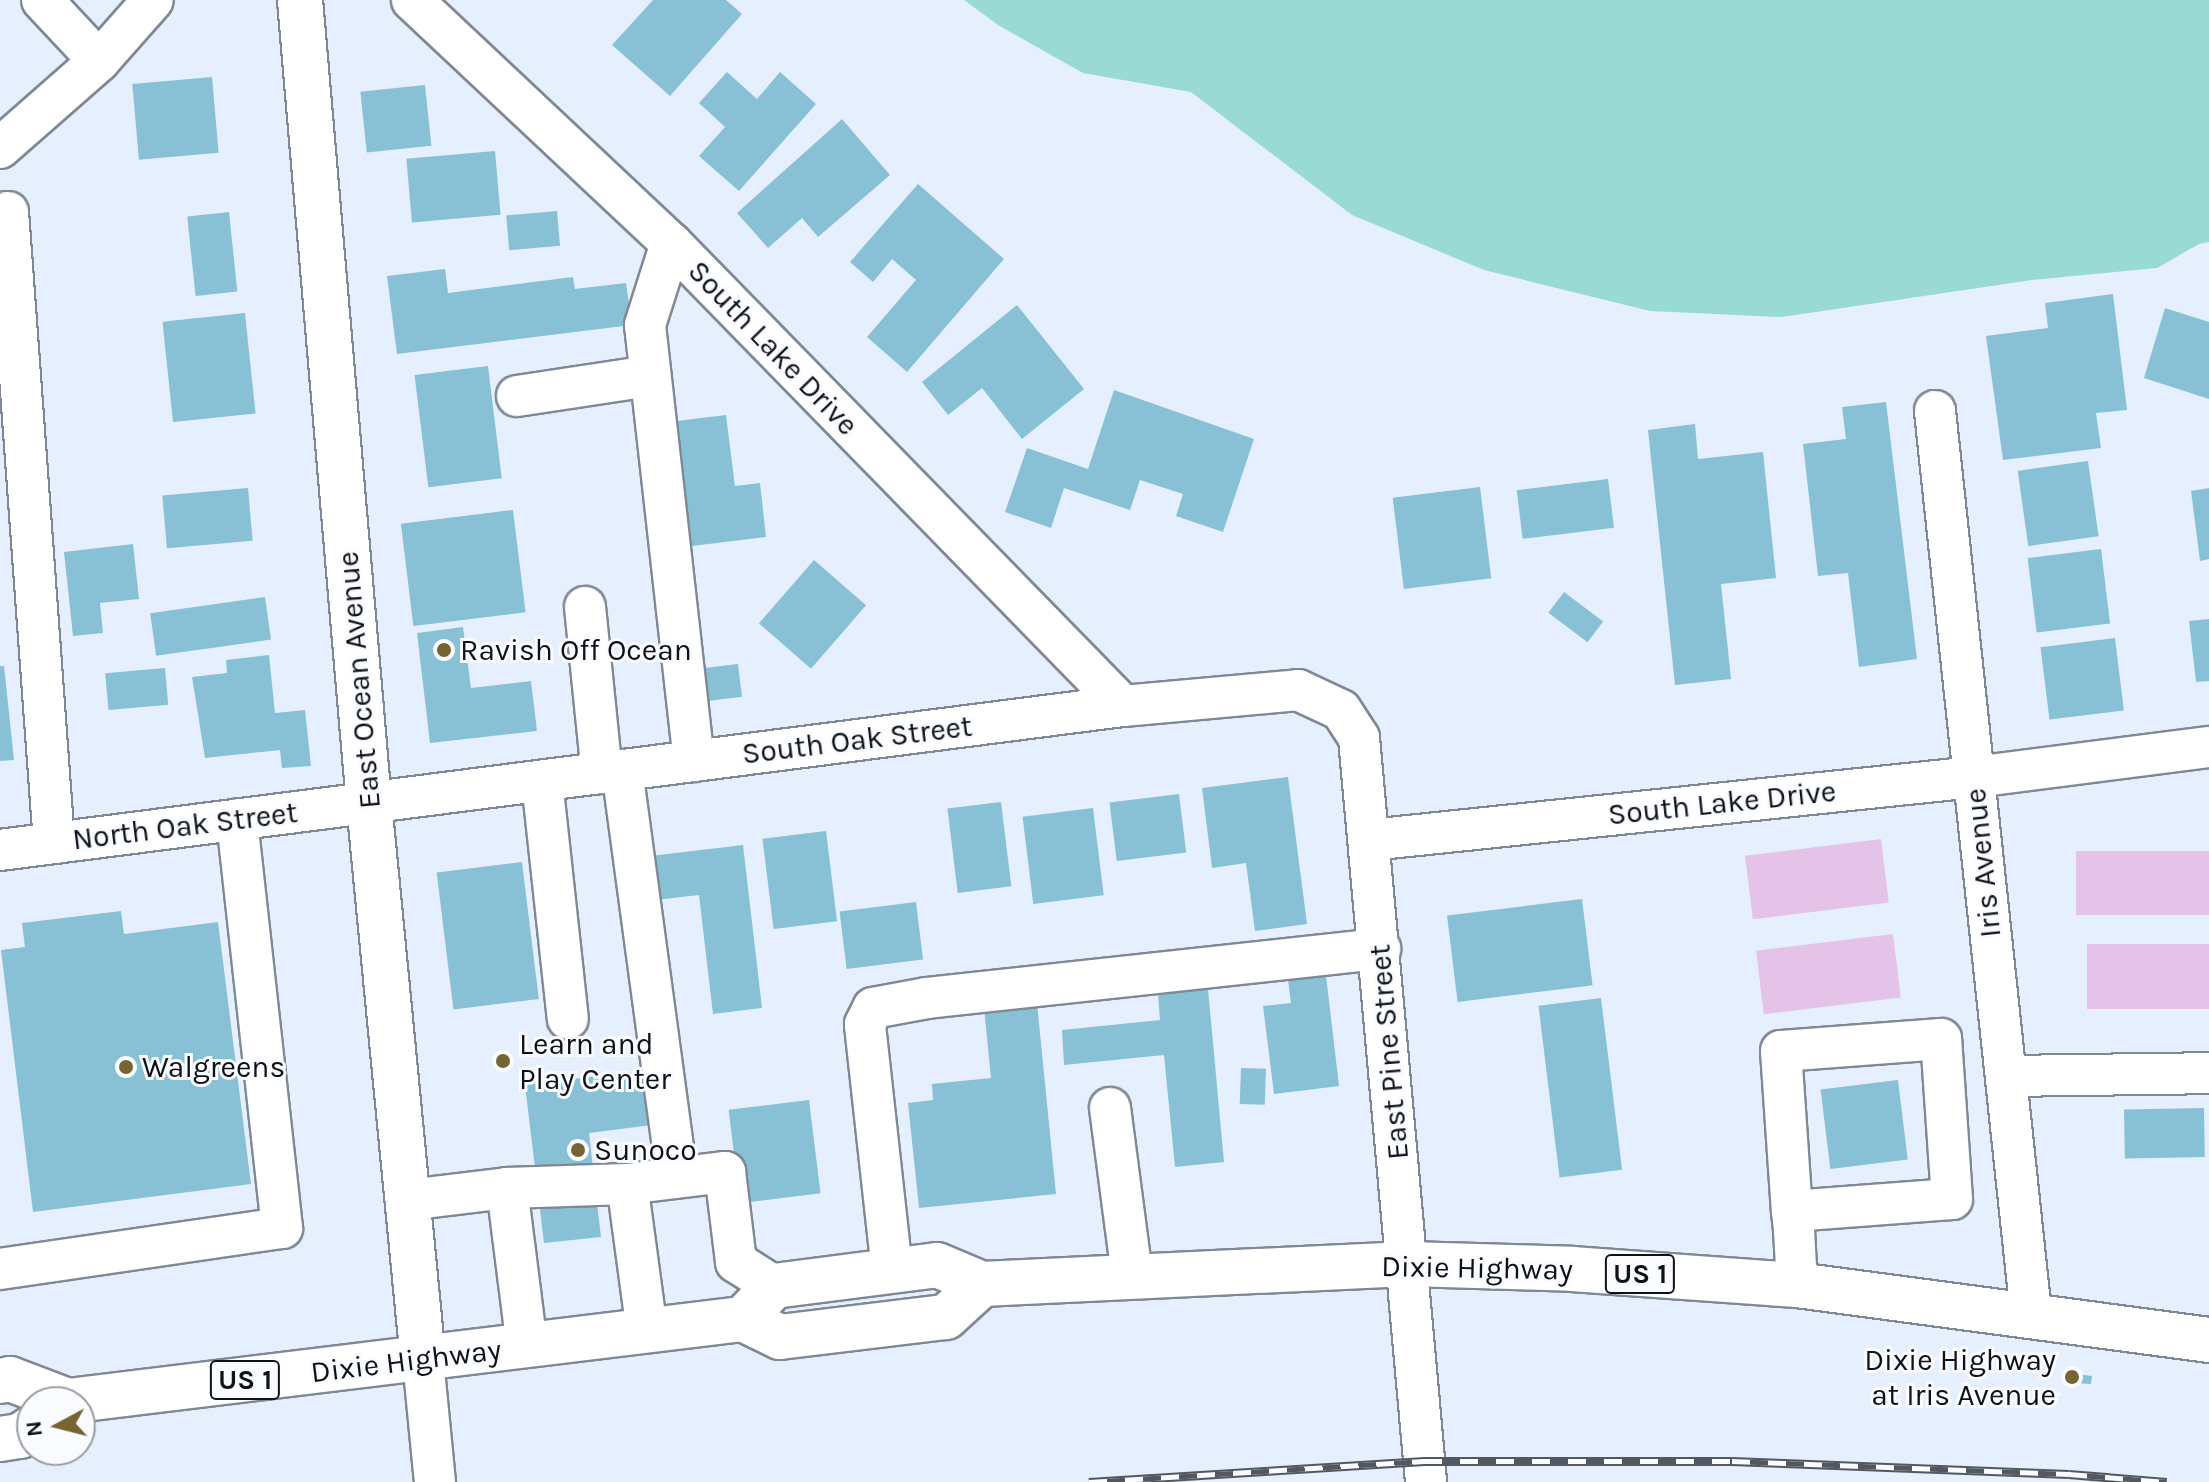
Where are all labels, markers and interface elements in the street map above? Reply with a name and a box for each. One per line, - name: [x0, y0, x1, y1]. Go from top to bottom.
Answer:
- street label: South Lake Drive: [680, 253, 866, 443]
- street label: East Ocean Avenue: [330, 550, 388, 810]
- place label: Ravish Off Ocean: [460, 632, 692, 668]
- marker: Ravish Off Ocean: [435, 641, 453, 659]
- street label: South Oak Street: [740, 708, 974, 772]
- street label: South Lake Drive: [1606, 773, 1838, 833]
- street label: Iris Avenue: [1957, 787, 2009, 939]
- street label: North Oak Street: [70, 794, 300, 858]
- street label: East Pine Street: [1362, 943, 1416, 1161]
- place label: Learn and Play Center: [519, 1026, 671, 1096]
- place label: Walgreens: [142, 1049, 285, 1085]
- marker: Learn and Play Center: [494, 1052, 512, 1070]
- marker: Walgreens: [117, 1058, 135, 1076]
- place label: Sunoco: [594, 1132, 697, 1168]
- marker: Sunoco: [569, 1141, 587, 1159]
- street label: Dixie Highway: [1381, 1248, 1573, 1288]
- road number: US 1: [1604, 1250, 1676, 1298]
- street label: Dixie Highway: [309, 1331, 503, 1391]
- place label: Dixie Highway at Iris Avenue: [1864, 1342, 2056, 1412]
- road number: US 1: [209, 1356, 281, 1404]
- marker: Dixie Highway at Iris Avenue: [2063, 1368, 2081, 1386]
- north arrow: [16, 1386, 96, 1466]
- text: N: [20, 1419, 48, 1438]

